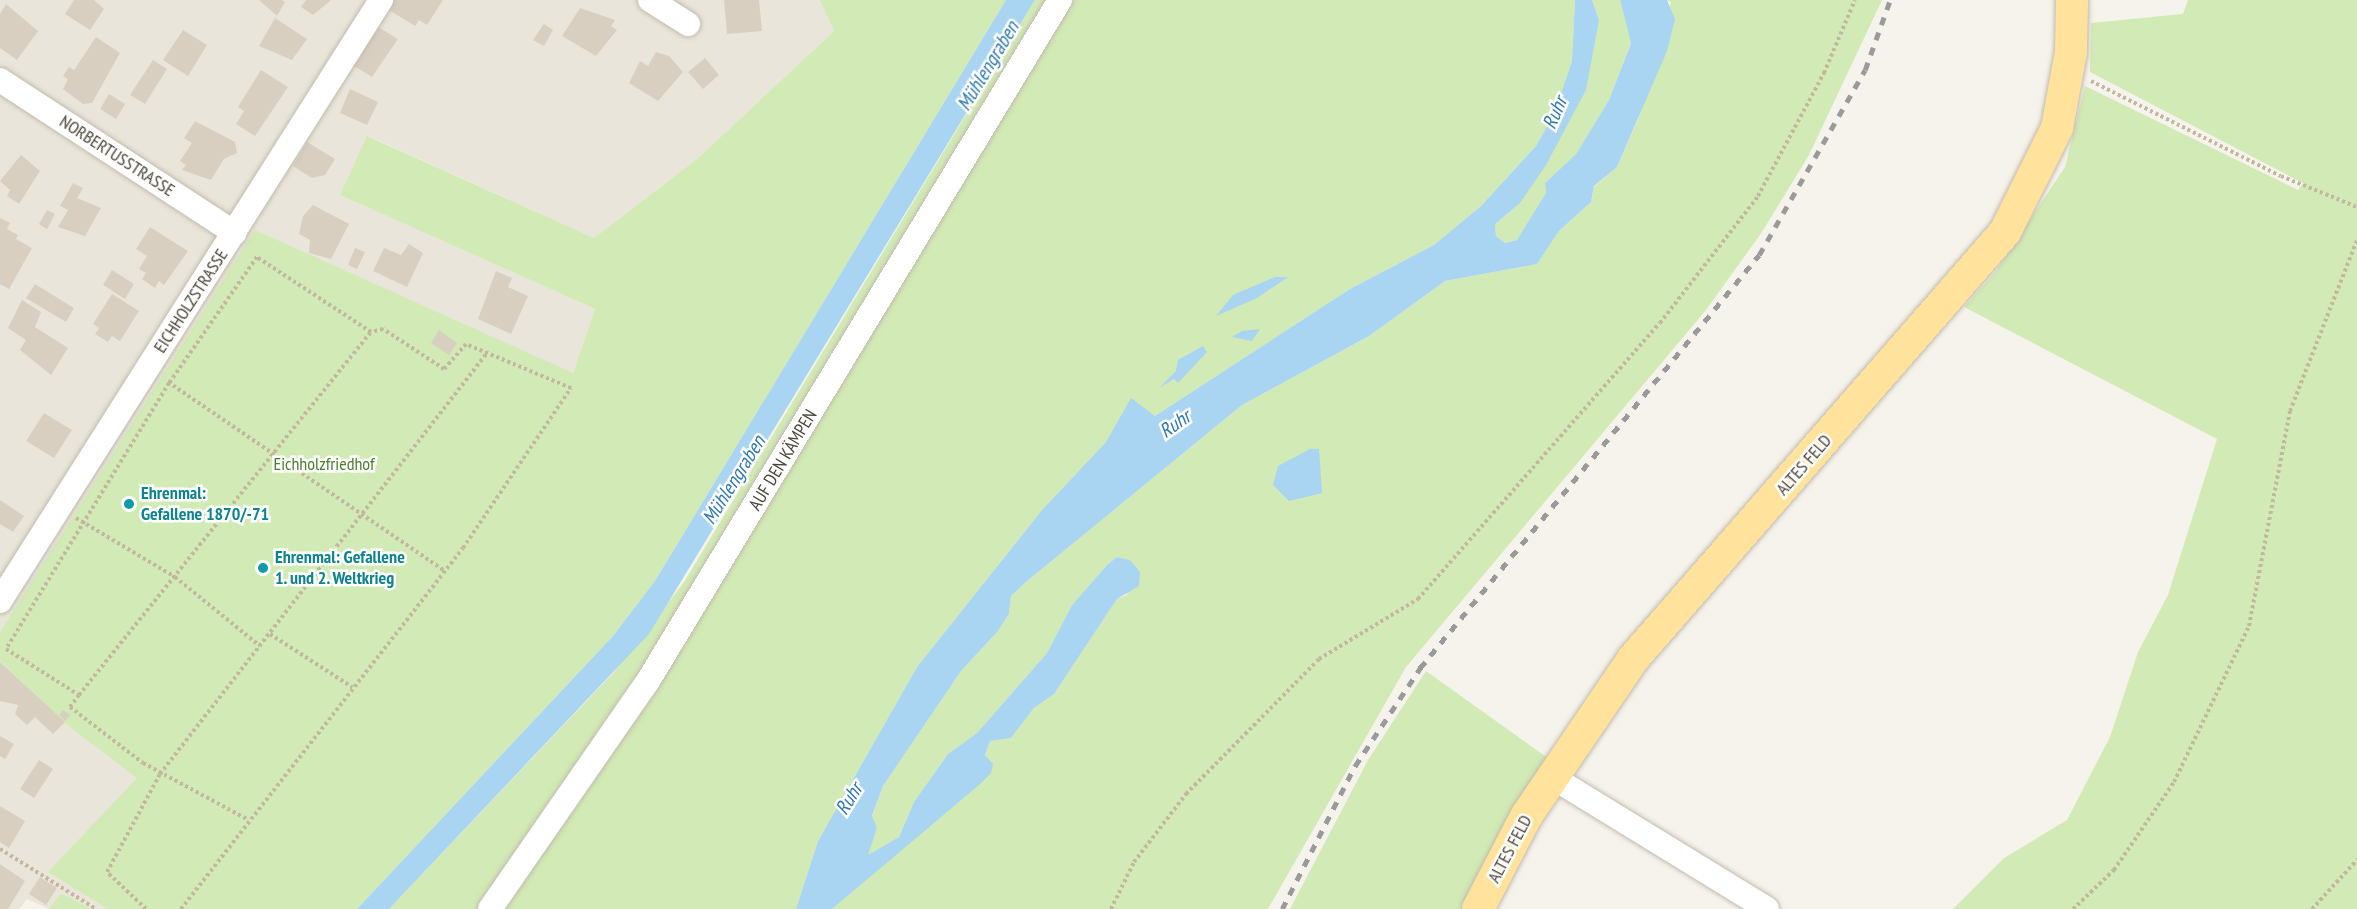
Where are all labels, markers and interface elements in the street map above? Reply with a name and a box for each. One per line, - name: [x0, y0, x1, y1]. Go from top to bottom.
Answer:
- water label: Mühlengraben: [952, 17, 1024, 115]
- water label: Ruhr: [1538, 93, 1572, 133]
- street label: NORBERTUSSTRASSE: [55, 111, 179, 201]
- street label: EICHHOLZSTRASSE: [149, 245, 233, 357]
- water label: Ruhr: [1155, 405, 1195, 443]
- street label: AUF DEN KÄMPEN: [744, 406, 822, 514]
- street label: ALTES FELD: [1772, 430, 1836, 500]
- water label: Mühlengraben: [697, 431, 771, 529]
- park label: Eichholzfriedhof: [273, 453, 375, 475]
- place label: Ehrenmal: Gefallene 1870/-71: [141, 483, 269, 526]
- marker: Ehrenmal: Gefallene 1870/-71: [122, 497, 136, 511]
- place label: Ehrenmal: Gefallene 1. und 2. Weltkrieg: [275, 547, 405, 590]
- marker: Ehrenmal: Gefallene 1. und 2. Weltkrieg: [256, 561, 270, 575]
- water label: Ruhr: [830, 779, 868, 819]
- street label: ALTES FELD: [1483, 811, 1537, 887]

